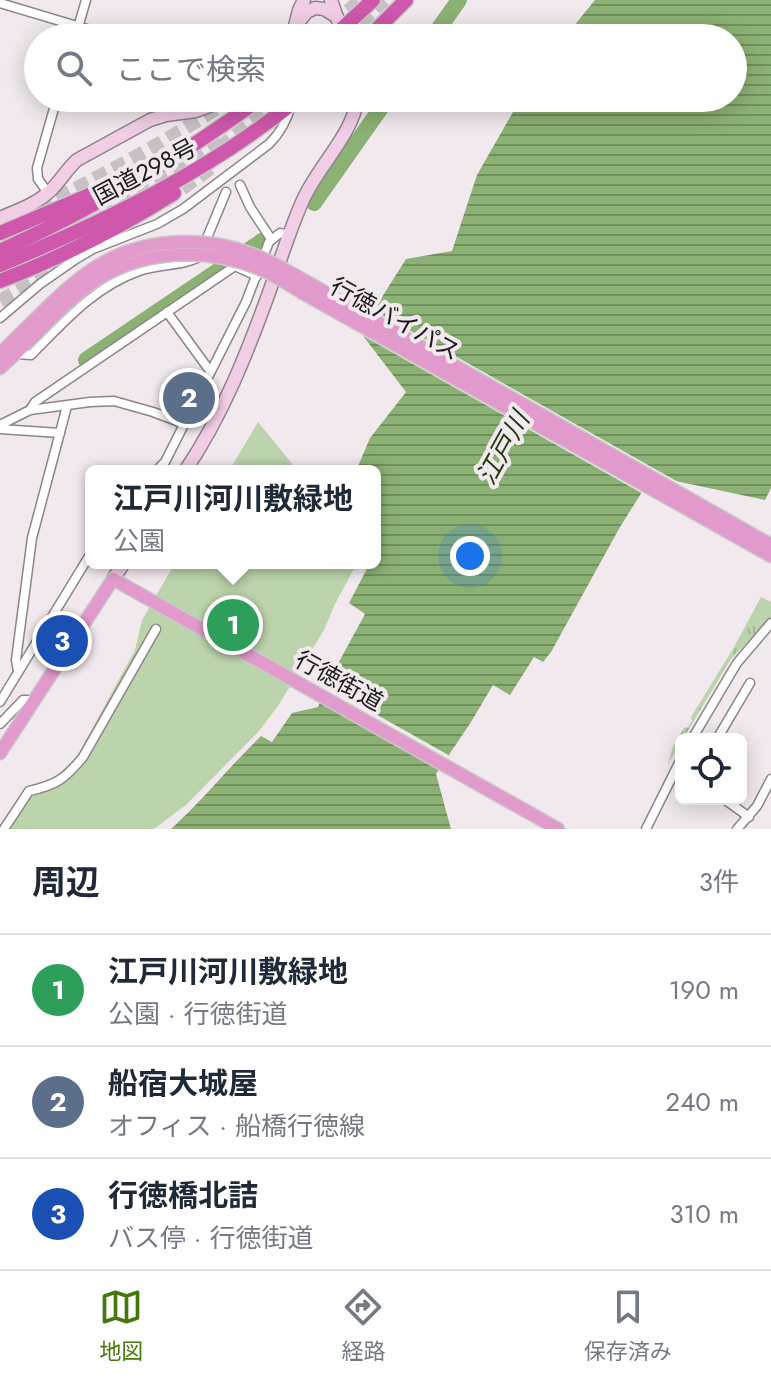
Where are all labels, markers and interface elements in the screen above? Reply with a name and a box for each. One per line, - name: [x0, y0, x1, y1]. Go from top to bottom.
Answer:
- search box: [24, 24, 747, 112]
- icon: search: [52, 46, 96, 90]
- text: ここで検索: [116, 48, 266, 91]
- street label: 国道298号: [87, 130, 203, 213]
- street label: 行徳バイパス: [324, 268, 466, 369]
- pin: 2: [163, 368, 215, 428]
- water label: 江戸川: [467, 402, 540, 491]
- popup: [85, 465, 381, 569]
- text: 江戸川河川敷緑地: [113, 477, 353, 520]
- text: 公園: [113, 522, 165, 560]
- your location: [450, 536, 490, 576]
- pin: 1: [207, 595, 259, 655]
- pin: 3: [36, 611, 88, 671]
- street label: 行徳街道: [289, 642, 390, 719]
- map controls: [675, 733, 747, 805]
- button: locate: [675, 733, 747, 805]
- text: 周辺: [32, 858, 100, 907]
- text: 3件: [699, 863, 739, 901]
- text: 江戸川河川敷緑地: [108, 950, 348, 993]
- text: 1: [51, 971, 65, 1009]
- text: 190 m: [669, 971, 739, 1009]
- text: 公園 · 行徳街道: [108, 995, 287, 1033]
- text: 船宿大城屋: [108, 1062, 258, 1105]
- text: 2: [49, 1083, 67, 1121]
- text: 240 m: [665, 1083, 739, 1121]
- text: オフィス · 船橋行徳線: [108, 1107, 365, 1145]
- text: 行徳橋北詰: [108, 1174, 258, 1217]
- text: 3: [50, 1195, 66, 1233]
- text: 310 m: [669, 1195, 739, 1233]
- text: バス停 · 行徳街道: [108, 1219, 313, 1257]
- tab: 地図: [99, 1285, 143, 1367]
- tab: 経路: [341, 1285, 386, 1367]
- tab: 保存済み: [584, 1285, 672, 1367]

